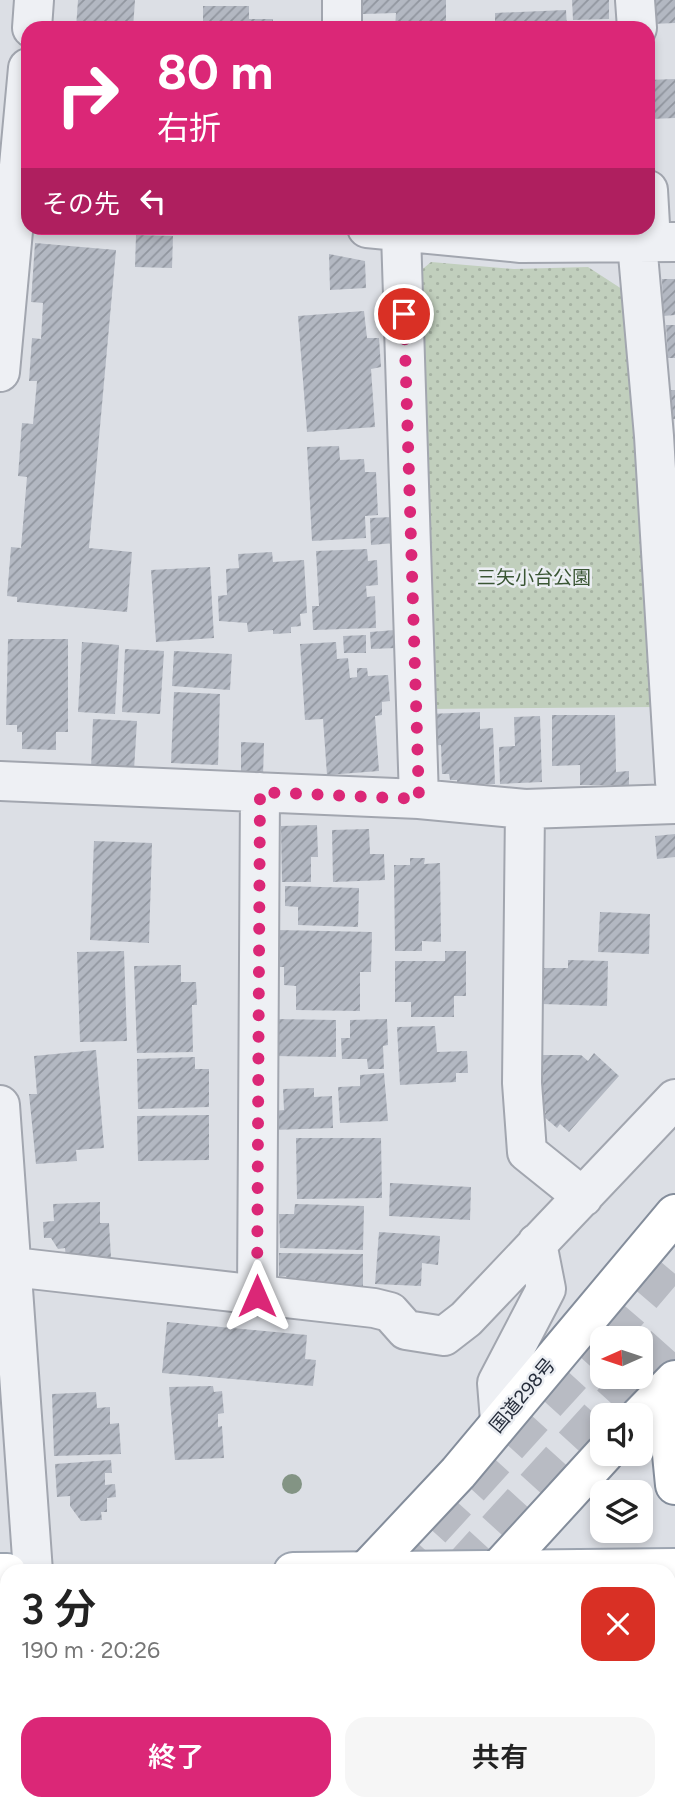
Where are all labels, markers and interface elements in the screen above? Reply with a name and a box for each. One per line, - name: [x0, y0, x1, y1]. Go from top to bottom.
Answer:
- text: 80 m: [157, 42, 273, 101]
- icon: right: [42, 49, 133, 140]
- text: 右折: [157, 109, 221, 147]
- icon: left: [134, 182, 172, 220]
- text: その先: [42, 188, 120, 220]
- pin: [374, 284, 434, 344]
- icon: arrive: [385, 295, 423, 333]
- park label: 三矢小台公園: [477, 566, 591, 589]
- position arrow: [220, 1259, 294, 1333]
- north arrow: [590, 1326, 653, 1390]
- map controls: [590, 1326, 653, 1543]
- street label: 国道298号: [485, 1353, 560, 1437]
- button: sound: [590, 1403, 653, 1466]
- button: layers: [590, 1480, 653, 1543]
- text: 3 分: [21, 1584, 96, 1635]
- button: close: [581, 1587, 655, 1661]
- text: 190 m · 20:26: [21, 1636, 160, 1664]
- button: 終了: [21, 1717, 331, 1797]
- button: 共有: [345, 1717, 655, 1797]

